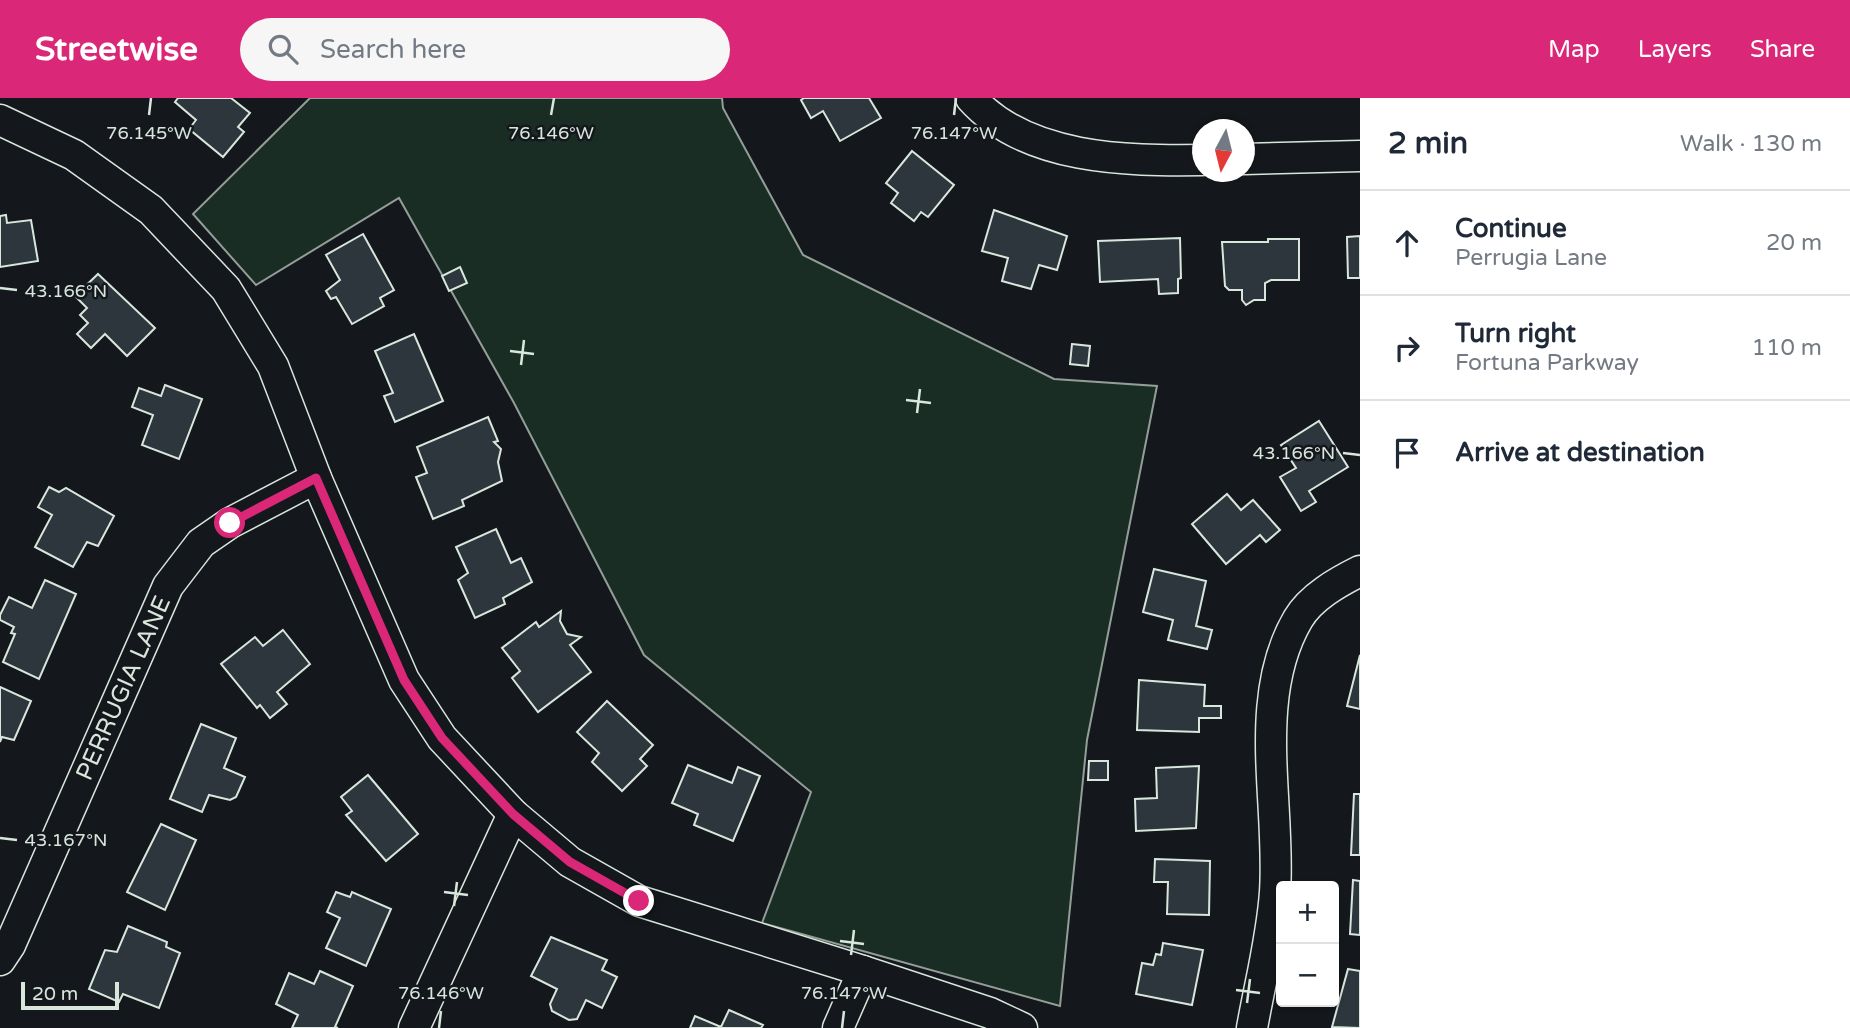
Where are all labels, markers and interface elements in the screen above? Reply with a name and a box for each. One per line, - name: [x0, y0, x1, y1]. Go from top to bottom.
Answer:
- search box: [240, 18, 730, 81]
- text: Streetwise: [35, 30, 198, 69]
- icon: search: [264, 30, 302, 68]
- text: Search here: [320, 34, 466, 65]
- text: Map: [1548, 35, 1600, 64]
- text: Layers: [1638, 35, 1712, 64]
- text: Share: [1750, 35, 1815, 64]
- north arrow: [1192, 119, 1255, 182]
- text: 76.145°W: [106, 122, 192, 144]
- text: 76.146°W: [508, 122, 594, 144]
- text: 76.147°W: [911, 122, 997, 144]
- text: 2 min: [1388, 125, 1468, 162]
- text: Walk · 130 m: [1680, 130, 1822, 158]
- text: Continue: [1455, 213, 1567, 244]
- icon: ahead: [1388, 224, 1426, 262]
- text: 20 m: [1766, 229, 1822, 257]
- text: Perrugia Lane: [1455, 244, 1607, 272]
- text: 43.166°N: [25, 280, 107, 302]
- text: Turn right: [1455, 318, 1576, 349]
- icon: right: [1388, 329, 1426, 367]
- text: 110 m: [1752, 334, 1822, 362]
- text: Fortuna Parkway: [1455, 349, 1639, 377]
- icon: arrive: [1388, 434, 1426, 472]
- text: Arrive at destination: [1455, 437, 1705, 468]
- text: 43.166°N: [1253, 442, 1335, 464]
- route start: [214, 507, 245, 538]
- street label: PERRUGIA LANE: [70, 592, 177, 785]
- text: 43.167°N: [25, 829, 107, 851]
- map controls: [1276, 881, 1339, 1007]
- button: +: [1276, 881, 1339, 944]
- route end: [623, 885, 654, 916]
- button: −: [1276, 944, 1339, 1007]
- scale bar: [21, 979, 119, 1011]
- text: 76.146°W: [398, 982, 484, 1004]
- text: 76.147°W: [801, 982, 887, 1004]
- text: 20 m: [32, 983, 78, 1005]

